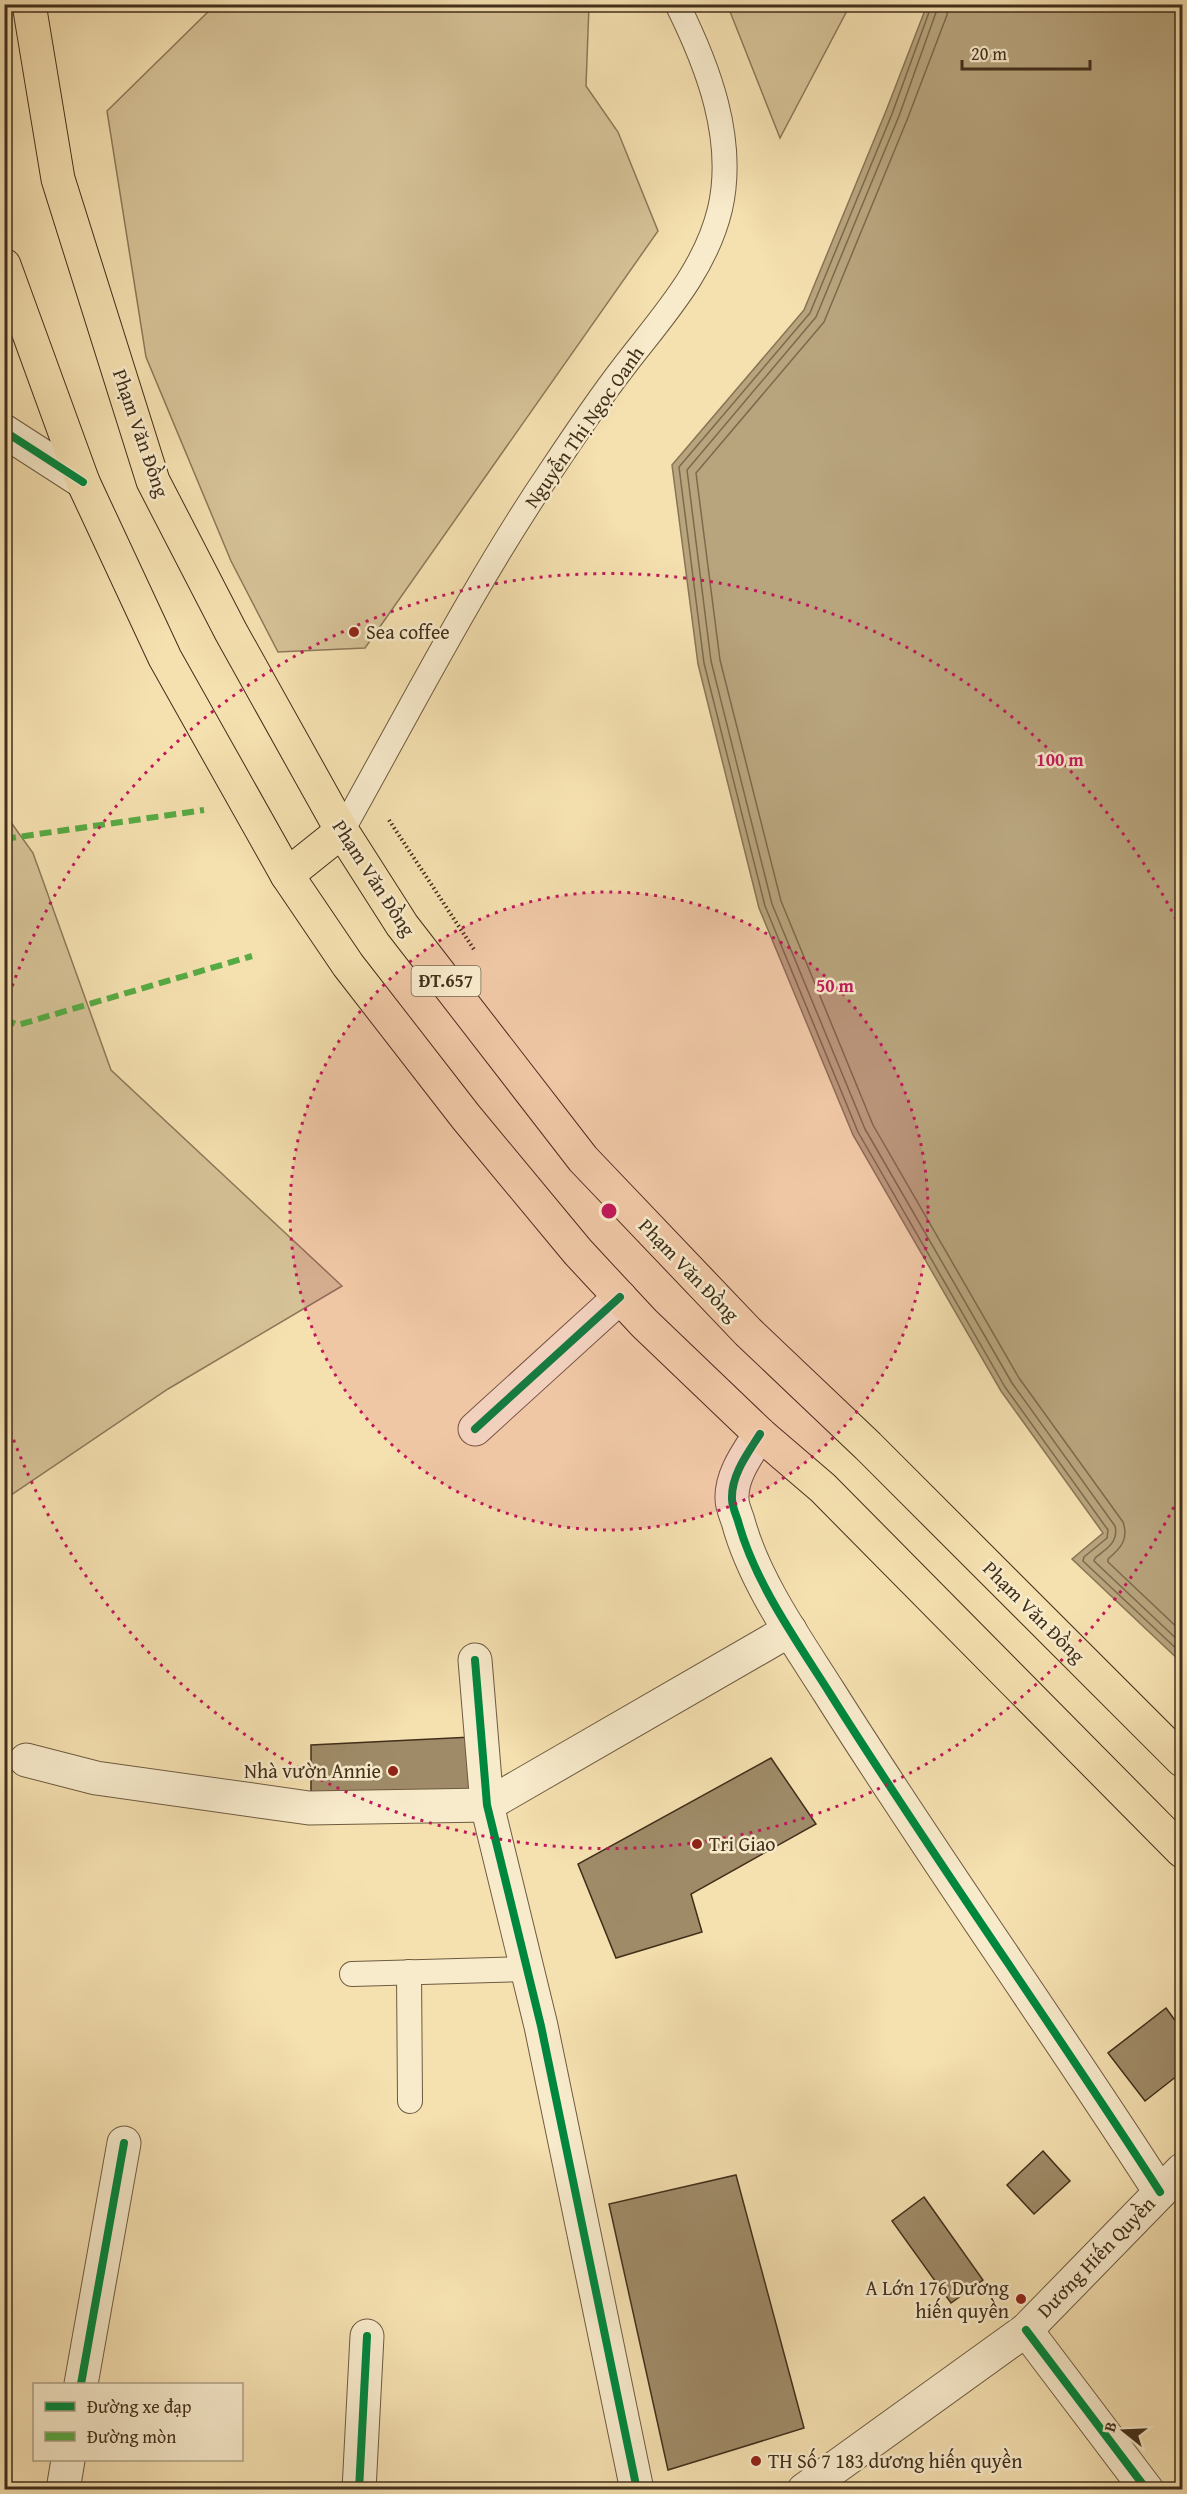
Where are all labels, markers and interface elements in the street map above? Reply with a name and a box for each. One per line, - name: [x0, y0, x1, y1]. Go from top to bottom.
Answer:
- scale bar: [962, 33, 1090, 71]
- text: 20 m: [971, 40, 1007, 67]
- street label: Nguyễn Thị Ngọc Oanh: [517, 340, 650, 514]
- street label: Phạm Văn Đồng: [106, 365, 177, 501]
- place label: Sea coffee: [366, 617, 450, 646]
- marker: Sea coffee: [347, 625, 361, 639]
- text: 100 m: [1036, 746, 1084, 773]
- street label: Phạm Văn Đồng: [326, 814, 423, 942]
- road number: ĐT.657: [412, 966, 480, 996]
- text: 50 m: [816, 972, 855, 999]
- centre of rings: [599, 1201, 619, 1221]
- street label: Phạm Văn Đồng: [632, 1211, 746, 1328]
- street label: Phạm Văn Đồng: [977, 1554, 1092, 1669]
- place label: Nhà vườn Annie: [244, 1756, 381, 1785]
- marker: Nhà vườn Annie: [386, 1764, 400, 1778]
- place label: Tri Giao: [709, 1829, 776, 1858]
- marker: Tri Giao: [690, 1837, 704, 1851]
- street label: Dương Hiến Quyền: [1030, 2189, 1161, 2324]
- place label: A Lớn 176 Dương hiến quyền: [866, 2273, 1009, 2325]
- marker: A Lớn 176 Dương hiến quyền: [1014, 2292, 1028, 2306]
- legend: [33, 2383, 243, 2461]
- text: Đường xe đạp: [87, 2393, 192, 2420]
- north arrow: [1094, 2401, 1154, 2461]
- text: B: [1097, 2418, 1123, 2435]
- text: Đường mòn: [87, 2423, 176, 2450]
- place label: TH Số 7 183 dương hiến quyền: [768, 2446, 1022, 2475]
- marker: TH Số 7 183 dương hiến quyền: [749, 2454, 763, 2468]

